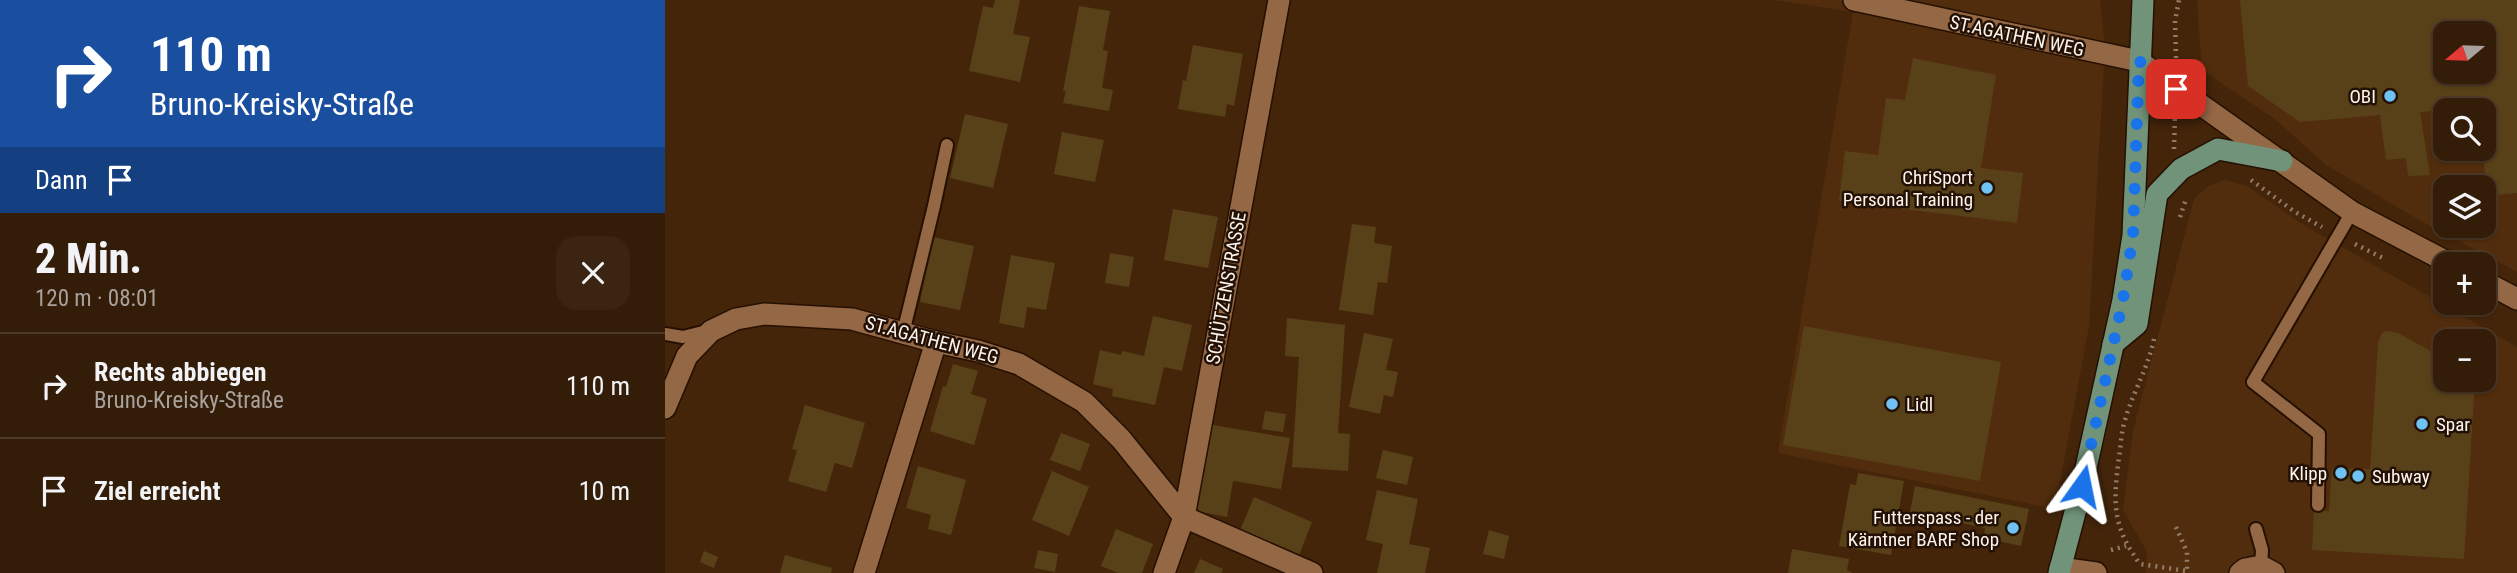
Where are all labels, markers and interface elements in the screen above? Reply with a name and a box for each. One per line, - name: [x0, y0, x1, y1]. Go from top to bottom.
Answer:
- street label: ST.AGATHEN WEG: [1948, 11, 2086, 61]
- north arrow: [2433, 21, 2495, 84]
- map controls: [2433, 21, 2496, 392]
- text: 110 m: [150, 26, 272, 83]
- icon: right: [35, 28, 126, 119]
- pin: [2146, 59, 2206, 119]
- icon: arrive: [2157, 70, 2195, 108]
- text: Bruno-Kreisky-Straße: [150, 85, 414, 123]
- place label: OBI: [2349, 85, 2376, 108]
- marker: OBI: [2382, 88, 2398, 104]
- button: search: [2433, 98, 2496, 161]
- icon: arrive: [101, 161, 139, 199]
- text: Dann: [35, 165, 87, 195]
- place label: ChriSport Personal Training: [1843, 166, 1973, 211]
- button: layers: [2433, 175, 2496, 238]
- marker: ChriSport Personal Training: [1979, 180, 1995, 196]
- street label: SCHÜTZENSTRASSE: [1201, 210, 1251, 366]
- text: 2 Min.: [35, 234, 142, 283]
- button: close: [556, 236, 630, 310]
- button: +: [2433, 252, 2496, 315]
- text: 120 m · 08:01: [35, 285, 159, 312]
- street label: ST.AGATHEN WEG: [863, 311, 1001, 369]
- button: −: [2433, 329, 2496, 392]
- text: Rechts abbiegen: [94, 357, 267, 387]
- icon: right: [35, 367, 73, 405]
- text: 110 m: [566, 371, 630, 401]
- text: Bruno-Kreisky-Straße: [94, 387, 284, 414]
- place label: Lidl: [1906, 393, 1933, 416]
- marker: Lidl: [1884, 396, 1900, 412]
- place label: Spar: [2436, 413, 2470, 436]
- marker: Spar: [2414, 416, 2430, 432]
- position arrow: [2045, 449, 2119, 523]
- place label: Klipp: [2289, 462, 2327, 485]
- marker: Klipp: [2333, 465, 2349, 481]
- place label: Subway: [2372, 465, 2430, 488]
- marker: Subway: [2350, 468, 2366, 484]
- icon: arrive: [35, 472, 73, 510]
- text: Ziel erreicht: [94, 476, 220, 506]
- text: 10 m: [579, 476, 630, 506]
- place label: Futterspass - der Kärntner BARF Shop: [1848, 506, 1999, 551]
- marker: Futterspass - der Kärntner BARF Shop: [2005, 520, 2021, 536]

